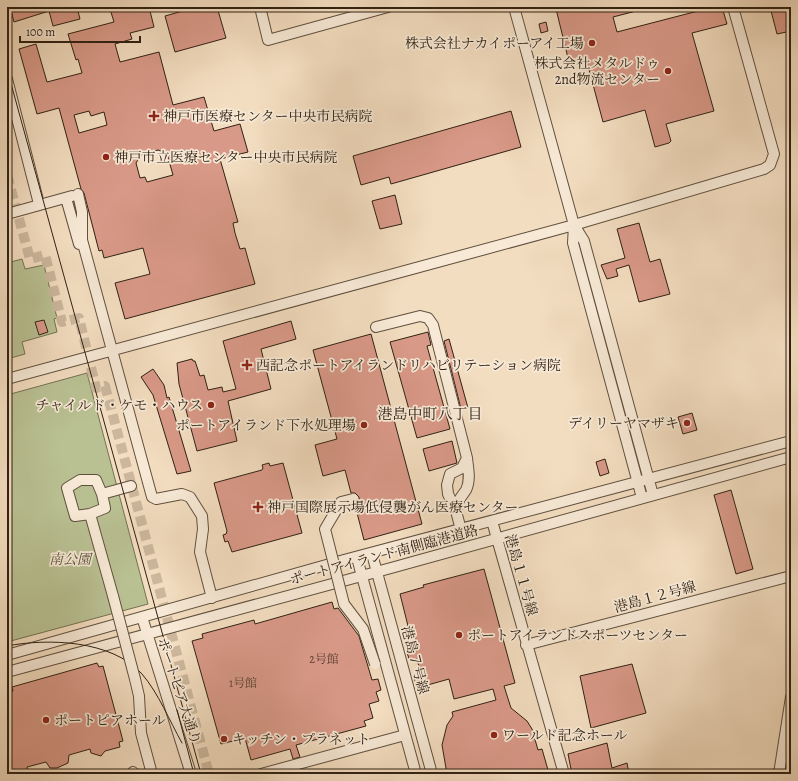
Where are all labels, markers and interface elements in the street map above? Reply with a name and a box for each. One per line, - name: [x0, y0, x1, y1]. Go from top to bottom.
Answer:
- scale bar: [20, 18, 140, 44]
- text: 100 m: [26, 24, 55, 40]
- place label: 株式会社ナカイポーアイ工場: [405, 34, 584, 53]
- marker: 株式会社ナカイポーアイ工場: [587, 38, 597, 48]
- place label: 株式会社メタルドゥ 2nd物流センター: [534, 54, 660, 89]
- marker: 株式会社メタルドゥ 2nd物流センター: [663, 66, 673, 76]
- place label: 神戸市医療センター中央市民病院: [163, 107, 372, 126]
- marker: 神戸市医療センター中央市民病院: [148, 110, 160, 122]
- place label: 神戸市立医療センター中央市民病院: [114, 148, 337, 167]
- marker: 神戸市立医療センター中央市民病院: [101, 152, 111, 162]
- place label: 西記念ポートアイランドリハビリテーション病院: [256, 356, 561, 375]
- marker: 西記念ポートアイランドリハビリテーション病院: [241, 359, 253, 371]
- place label: チャイルド・ケモ・ハウス: [36, 396, 203, 415]
- marker: チャイルド・ケモ・ハウス: [206, 400, 216, 410]
- district label: 港島中町八丁目: [377, 404, 483, 424]
- place label: デイリーヤマザキ: [568, 414, 679, 433]
- place label: ポートアイランド下水処理場: [176, 416, 356, 435]
- marker: デイリーヤマザキ: [682, 418, 692, 428]
- marker: ポートアイランド下水処理場: [359, 420, 369, 430]
- place label: 神戸国際展示場低侵襲がん医療センター: [267, 498, 518, 517]
- marker: 神戸国際展示場低侵襲がん医療センター: [252, 501, 264, 513]
- street label: ポートアイランド南側臨港道路: [288, 521, 480, 589]
- street label: 港島１１号線: [500, 532, 542, 618]
- park label: 南公園: [49, 550, 93, 569]
- street label: 港島１２号線: [612, 577, 698, 617]
- street label: 港島７号線: [397, 624, 433, 696]
- place label: ポートアイランドスポーツセンター: [467, 626, 688, 645]
- marker: ポートアイランドスポーツセンター: [454, 630, 464, 640]
- street label: ポートピア大通り: [153, 635, 205, 747]
- house number: 2号館: [309, 651, 339, 667]
- house number: 1号館: [229, 675, 257, 691]
- place label: ポートピアホール: [54, 711, 166, 730]
- marker: ポートピアホール: [41, 715, 51, 725]
- place label: ワールド記念ホール: [502, 726, 627, 745]
- place label: キッチン・プラネット: [232, 730, 371, 749]
- marker: ワールド記念ホール: [489, 730, 499, 740]
- marker: キッチン・プラネット: [219, 734, 229, 744]

